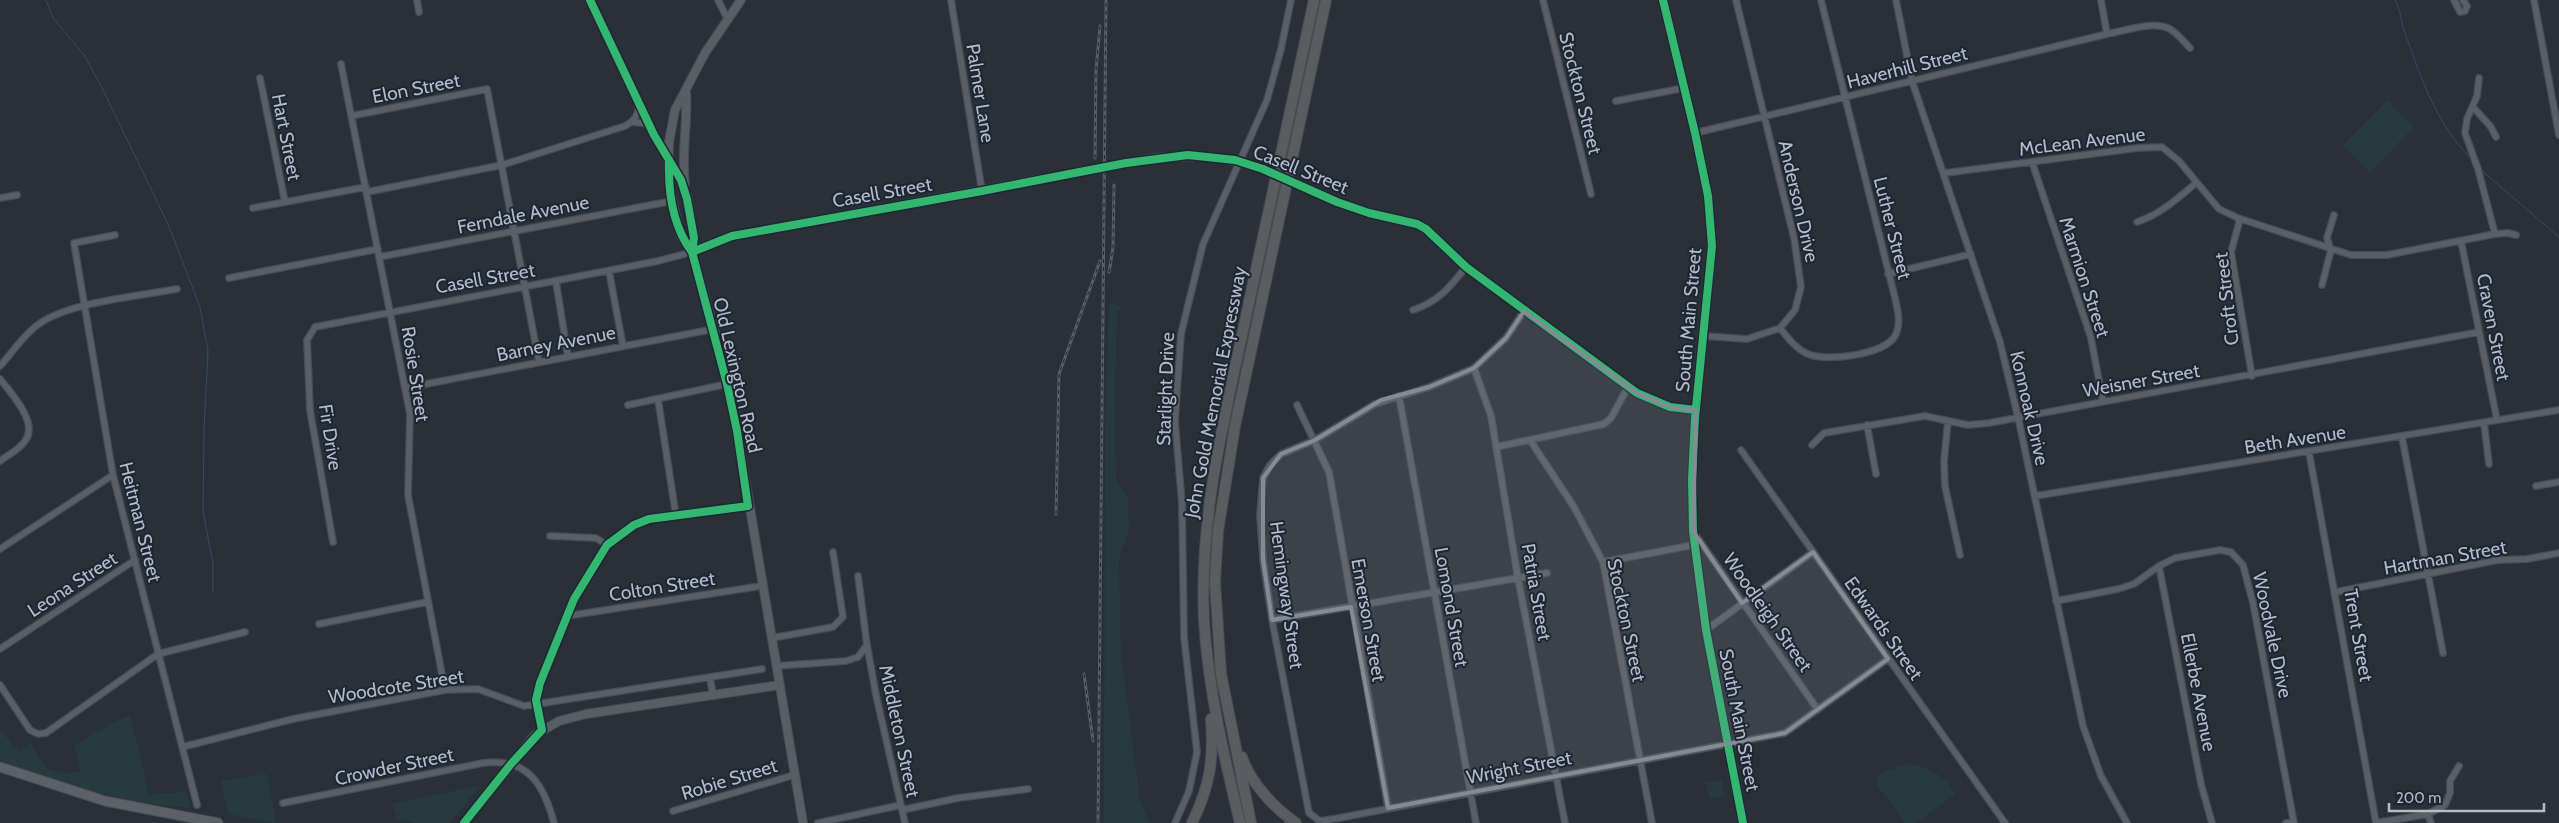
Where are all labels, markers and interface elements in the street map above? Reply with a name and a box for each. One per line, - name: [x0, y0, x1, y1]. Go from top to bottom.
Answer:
- street label: Stockton Street: [1554, 30, 1607, 157]
- street label: Haverhill Street: [1845, 41, 1970, 94]
- street label: Palmer Lane: [961, 42, 1000, 144]
- street label: Elon Street: [370, 69, 463, 108]
- street label: Hart Street: [267, 92, 306, 183]
- street label: McLean Avenue: [2018, 122, 2147, 161]
- street label: Anderson Drive: [1773, 138, 1824, 265]
- street label: Casell Street: [1250, 140, 1352, 199]
- street label: Casell Street: [831, 172, 934, 213]
- street label: Luther Street: [1869, 174, 1917, 282]
- street label: Ferndale Avenue: [455, 190, 591, 239]
- street label: Marmion Street: [2054, 214, 2115, 341]
- street label: South Main Street: [1671, 246, 1706, 393]
- street label: Croft Street: [2209, 251, 2244, 347]
- street label: Casell Street: [434, 258, 537, 299]
- street label: John Gold Memorial Expressway: [1180, 264, 1251, 521]
- street label: Craven Street: [2472, 271, 2515, 383]
- street label: Old Lexington Road: [708, 295, 767, 455]
- street label: Barney Avenue: [495, 321, 618, 366]
- street label: Rosie Street: [397, 325, 434, 424]
- street label: Starlight Drive: [1152, 332, 1179, 446]
- street label: Konnoak Drive: [2005, 349, 2054, 468]
- street label: Weisner Street: [2081, 359, 2202, 402]
- street label: Fir Drive: [314, 402, 347, 472]
- street label: Beth Avenue: [2243, 420, 2348, 459]
- street label: Heitman Street: [114, 460, 167, 585]
- street label: Hemingway Street: [1265, 520, 1308, 671]
- street label: Hartman Street: [2382, 535, 2509, 580]
- street label: Patria Street: [1517, 542, 1556, 643]
- street label: Lomond Street: [1430, 545, 1473, 669]
- street label: Leona Street: [23, 547, 122, 622]
- street label: Woodleigh Street: [1718, 548, 1817, 677]
- street label: Stockton Street: [1602, 556, 1651, 684]
- street label: Emerson Street: [1346, 557, 1391, 684]
- street label: Colton Street: [608, 567, 717, 606]
- street label: Woodvale Drive: [2248, 570, 2297, 700]
- street label: Edwards Street: [1840, 572, 1928, 685]
- street label: Trent Street: [2339, 587, 2378, 684]
- street label: Ellerbe Avenue: [2176, 631, 2221, 753]
- street label: South Main Street: [1714, 647, 1765, 794]
- street label: Middleton Street: [874, 663, 925, 800]
- street label: Woodcote Street: [327, 664, 466, 709]
- street label: Crowder Street: [333, 743, 456, 790]
- street label: Wright Street: [1465, 746, 1574, 789]
- street label: Robie Street: [678, 754, 780, 805]
- scale bar: [2389, 780, 2544, 812]
- text: 200 m: [2396, 789, 2441, 807]

